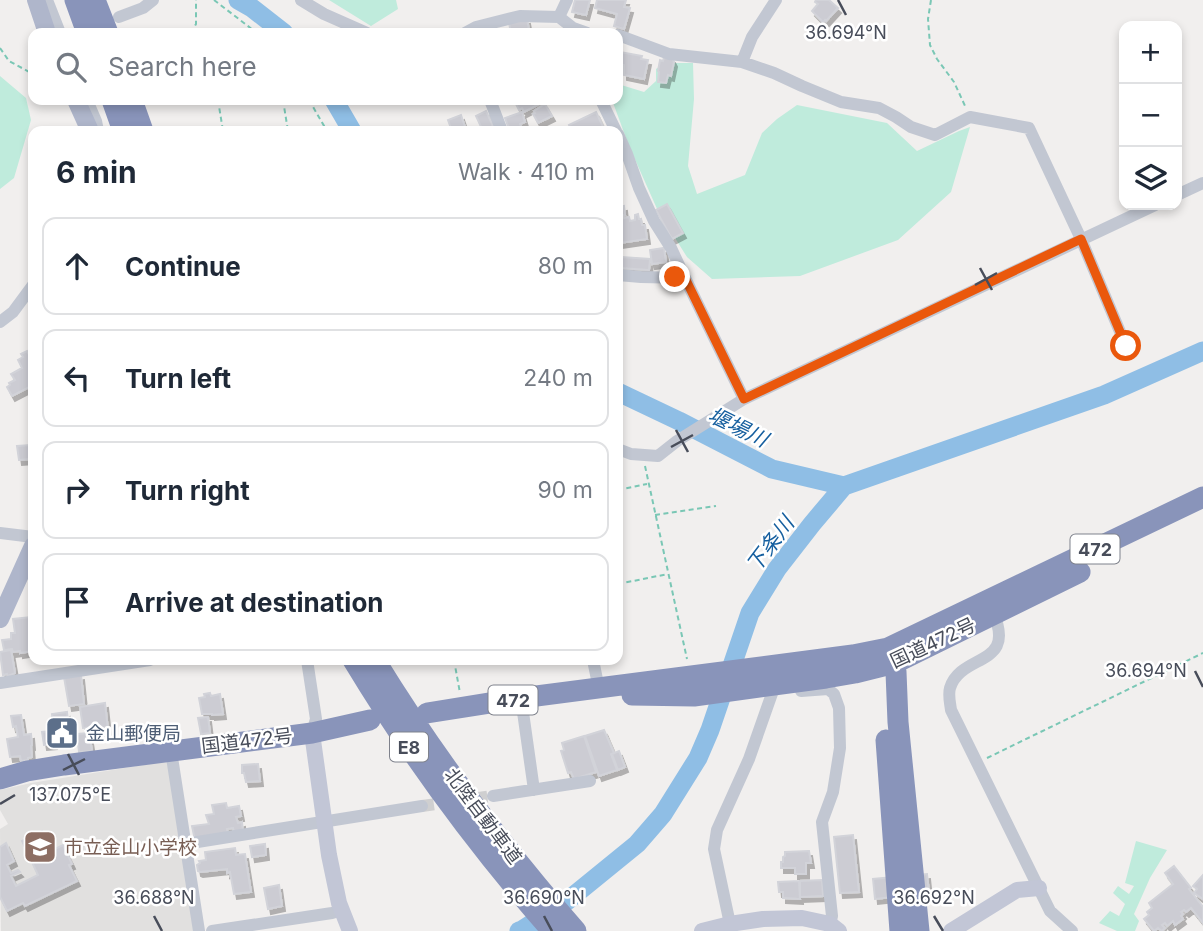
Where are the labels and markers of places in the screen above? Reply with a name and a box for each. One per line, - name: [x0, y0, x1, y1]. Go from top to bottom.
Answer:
- public building icon: 金山郵便局: [43, 714, 81, 752]
- place label: 金山郵便局: [86, 722, 181, 745]
- school or university icon: 市立金山小学校: [21, 828, 59, 866]
- place label: 市立金山小学校: [64, 836, 197, 859]

